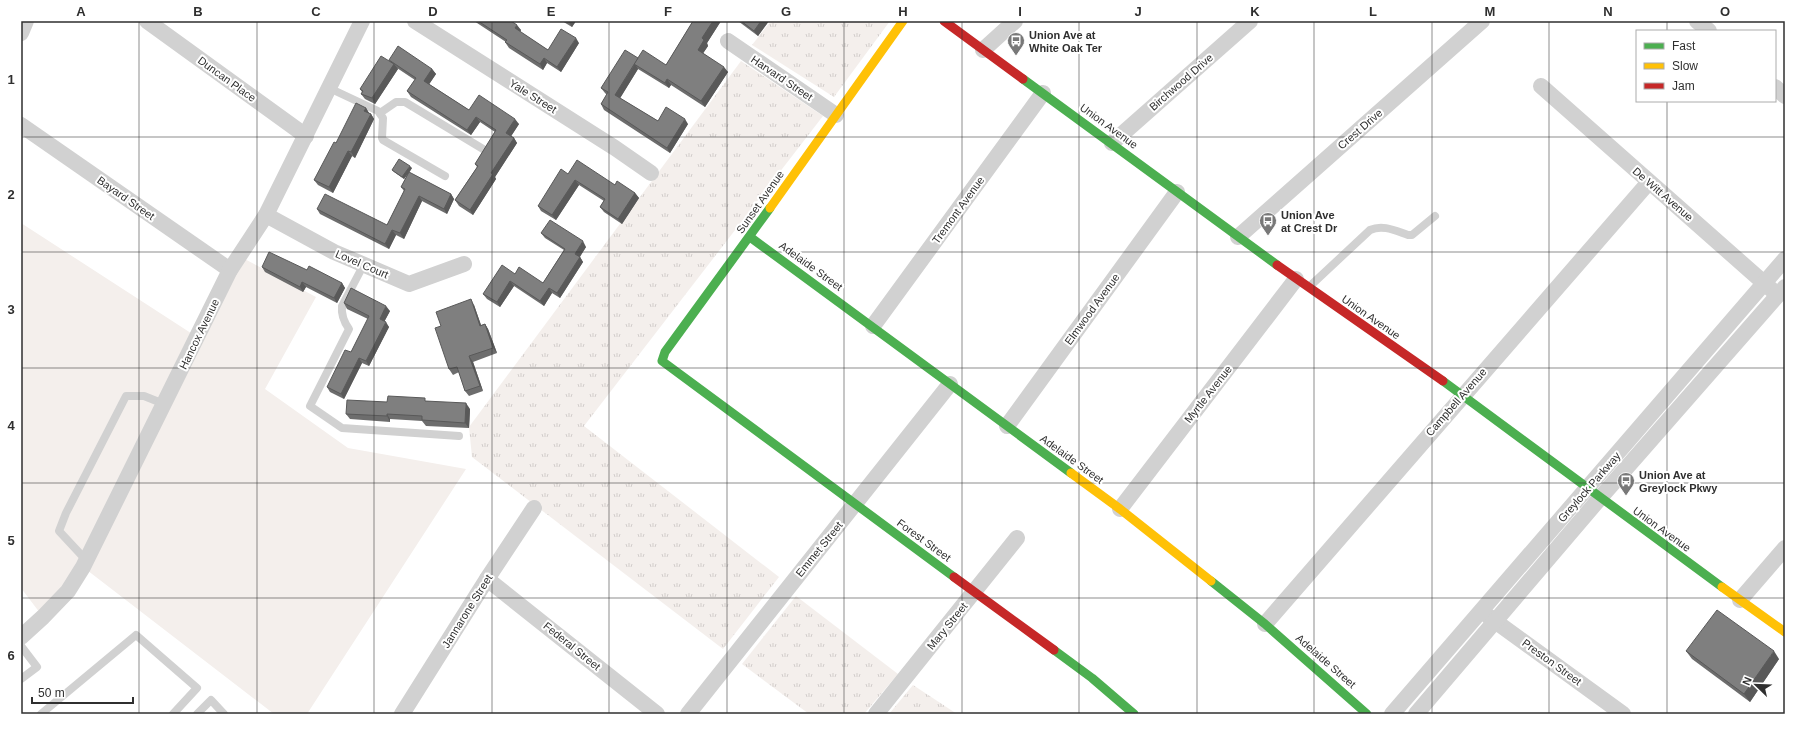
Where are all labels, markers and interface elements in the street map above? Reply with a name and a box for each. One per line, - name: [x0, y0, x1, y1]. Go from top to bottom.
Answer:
- text: A: [76, 4, 86, 19]
- text: B: [193, 4, 203, 19]
- text: C: [311, 4, 321, 19]
- text: D: [428, 4, 438, 19]
- text: E: [547, 4, 556, 19]
- text: F: [664, 4, 672, 19]
- text: G: [781, 4, 791, 19]
- text: H: [898, 4, 908, 19]
- text: I: [1018, 4, 1022, 19]
- text: J: [1134, 4, 1142, 19]
- text: K: [1250, 4, 1260, 19]
- text: L: [1369, 4, 1377, 19]
- text: M: [1485, 4, 1495, 19]
- text: N: [1603, 4, 1613, 19]
- text: O: [1720, 4, 1730, 19]
- place label: Union Ave at White Oak Ter: [1029, 29, 1103, 54]
- legend: [1636, 30, 1776, 102]
- bus stop icon: Union Ave at White Oak Ter: [1006, 31, 1026, 56]
- text: Fast: [1672, 39, 1696, 53]
- street label: Birchwood Drive: [1147, 51, 1215, 113]
- street label: Harvard Street: [749, 53, 815, 103]
- street label: Duncan Place: [196, 54, 258, 104]
- text: Slow: [1672, 59, 1698, 73]
- text: 1: [7, 72, 15, 87]
- street label: Yale Street: [507, 77, 559, 115]
- text: Jam: [1672, 79, 1695, 93]
- street label: Union Avenue: [1078, 101, 1140, 151]
- street label: Crest Drive: [1335, 106, 1385, 152]
- street label: De Witt Avenue: [1631, 165, 1695, 223]
- street label: Sunset Avenue: [734, 168, 786, 236]
- street label: Bayard Street: [95, 174, 157, 222]
- street label: Tremont Avenue: [930, 174, 986, 246]
- text: 2: [7, 187, 15, 202]
- place label: Union Ave at Crest Dr: [1281, 209, 1338, 234]
- bus stop icon: Union Ave at Crest Dr: [1258, 211, 1278, 236]
- street label: Adelaide Street: [777, 239, 845, 293]
- street label: Lovel Court: [334, 247, 390, 281]
- street label: Elmwood Avenue: [1062, 271, 1122, 347]
- street label: Union Avenue: [1340, 292, 1402, 342]
- street label: Hancox Avenue: [177, 297, 221, 371]
- text: 3: [7, 302, 15, 317]
- street label: Myrtle Avenue: [1182, 363, 1234, 425]
- street label: Campbell Avenue: [1423, 366, 1489, 438]
- text: 4: [7, 418, 15, 433]
- street label: Adelaide Street: [1038, 432, 1106, 486]
- street label: Greylock Parkway: [1555, 449, 1623, 524]
- place label: Union Ave at Greylock Pkwy: [1639, 469, 1718, 494]
- bus stop icon: Union Ave at Greylock Pkwy: [1616, 471, 1636, 496]
- street label: Union Avenue: [1631, 504, 1693, 554]
- street label: Forest Street: [895, 516, 953, 564]
- street label: Emmet Street: [793, 519, 845, 579]
- text: 5: [7, 533, 15, 548]
- street label: Jannarone Street: [440, 572, 494, 650]
- street label: Mary Street: [924, 600, 970, 652]
- street label: Federal Street: [541, 619, 603, 673]
- street label: Adelaide Street: [1294, 632, 1358, 690]
- street label: Preston Street: [1520, 636, 1584, 688]
- text: 6: [7, 648, 15, 663]
- north arrow: [1736, 665, 1776, 705]
- text: N: [1740, 675, 1754, 687]
- scale bar: [32, 679, 133, 705]
- text: 50 m: [38, 686, 65, 700]

